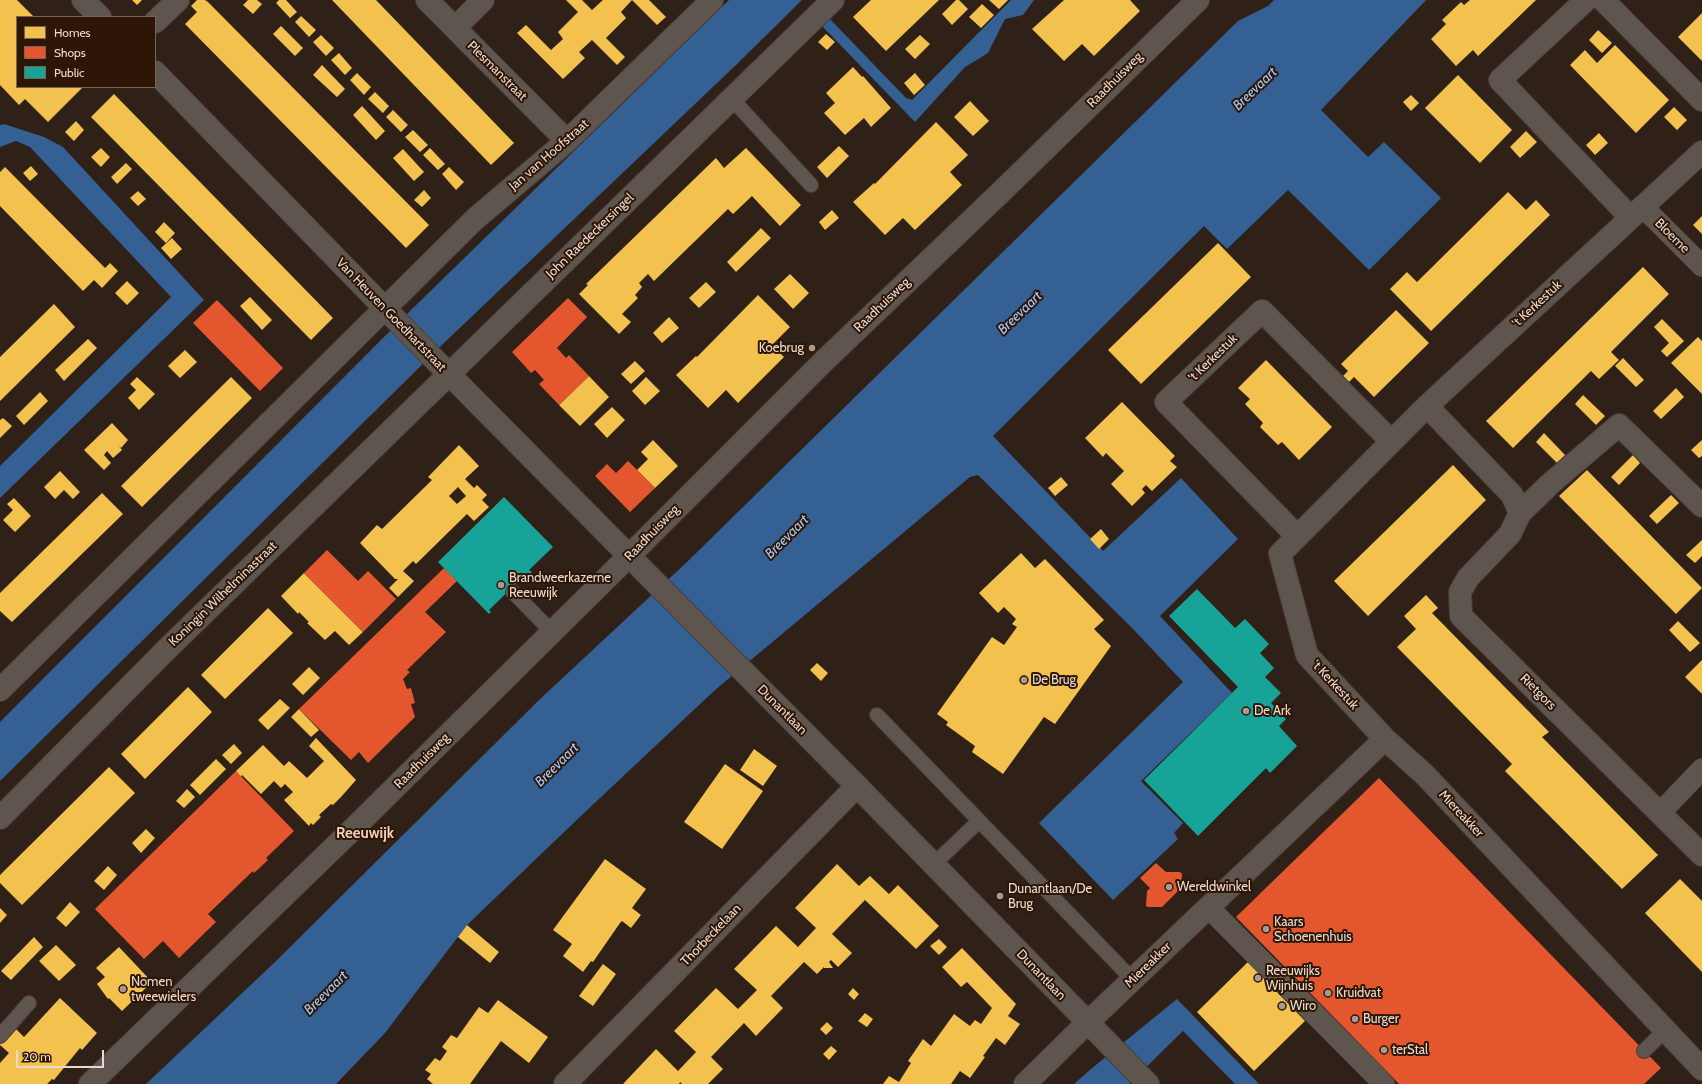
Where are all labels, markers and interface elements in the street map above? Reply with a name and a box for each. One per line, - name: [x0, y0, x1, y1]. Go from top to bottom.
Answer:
- legend: [16, 16, 156, 88]
- text: Homes: [54, 25, 91, 40]
- street label: Plesmanstraat: [464, 38, 530, 104]
- text: Shops: [54, 45, 86, 60]
- street label: Raadhuisweg: [1084, 49, 1146, 111]
- water label: Breevaart: [1230, 64, 1280, 114]
- text: Public: [54, 65, 85, 80]
- street label: Jan van Hoofstraat: [506, 116, 592, 194]
- street label: John Raedeckersingel: [543, 190, 637, 282]
- street label: Bloeme: [1651, 215, 1693, 257]
- street label: Van Heuven Goedhartstraat: [333, 255, 449, 375]
- street label: Raadhuisweg: [851, 274, 913, 336]
- street label: 't Kerkestuk: [1509, 277, 1565, 331]
- water label: Breevaart: [995, 288, 1045, 338]
- street label: 't Kerkestuk: [1185, 331, 1241, 385]
- place label: Koebrug: [759, 340, 804, 356]
- marker: Koebrug: [807, 343, 817, 353]
- street label: Raadhuisweg: [621, 502, 683, 564]
- water label: Breevaart: [762, 512, 812, 562]
- street label: Koningin Wilhelminastraat: [166, 538, 280, 650]
- place label: Brandweerkazerne Reeuwijk: [509, 570, 611, 601]
- marker: Brandweerkazerne Reeuwijk: [496, 580, 506, 590]
- street label: 't Kerkestuk: [1308, 657, 1362, 713]
- street label: Rietgors: [1517, 671, 1559, 713]
- place label: De Brug: [1032, 672, 1076, 688]
- marker: De Brug: [1019, 675, 1029, 685]
- street label: Dunantlaan: [754, 682, 810, 738]
- place label: De Ark: [1254, 703, 1291, 719]
- marker: De Ark: [1241, 706, 1251, 716]
- street label: Raadhuisweg: [391, 730, 453, 792]
- water label: Breevaart: [532, 740, 582, 790]
- street label: Miereakker: [1435, 787, 1487, 841]
- district label: Reeuwijk: [336, 825, 394, 843]
- place label: Wereldwinkel: [1177, 879, 1251, 895]
- place label: Dunantlaan/De Brug: [1008, 881, 1092, 912]
- marker: Wereldwinkel: [1164, 882, 1174, 892]
- marker: Dunantlaan/De Brug: [995, 891, 1005, 901]
- street label: Thorbeckelaan: [678, 901, 744, 969]
- place label: Kaars Schoenenhuis: [1274, 914, 1352, 945]
- marker: Kaars Schoenenhuis: [1261, 924, 1271, 934]
- street label: Miereakker: [1121, 939, 1175, 991]
- street label: Dunantlaan: [1013, 947, 1069, 1003]
- place label: Reeuwijks Wijnhuis: [1266, 963, 1320, 994]
- water label: Breevaart: [301, 968, 351, 1018]
- marker: Reeuwijks Wijnhuis: [1253, 973, 1263, 983]
- place label: Nomen tweewielers: [131, 974, 196, 1005]
- marker: Nomen tweewielers: [118, 984, 128, 994]
- place label: Kruidvat: [1336, 985, 1381, 1001]
- marker: Kruidvat: [1323, 988, 1333, 998]
- place label: Wiro: [1290, 998, 1316, 1014]
- marker: Wiro: [1277, 1001, 1287, 1011]
- place label: Burger: [1363, 1011, 1399, 1027]
- marker: Burger: [1350, 1014, 1360, 1024]
- scale bar: [18, 1042, 106, 1068]
- place label: terStal: [1392, 1042, 1428, 1058]
- marker: terStal: [1379, 1045, 1389, 1055]
- text: 20 m: [23, 1049, 51, 1064]

